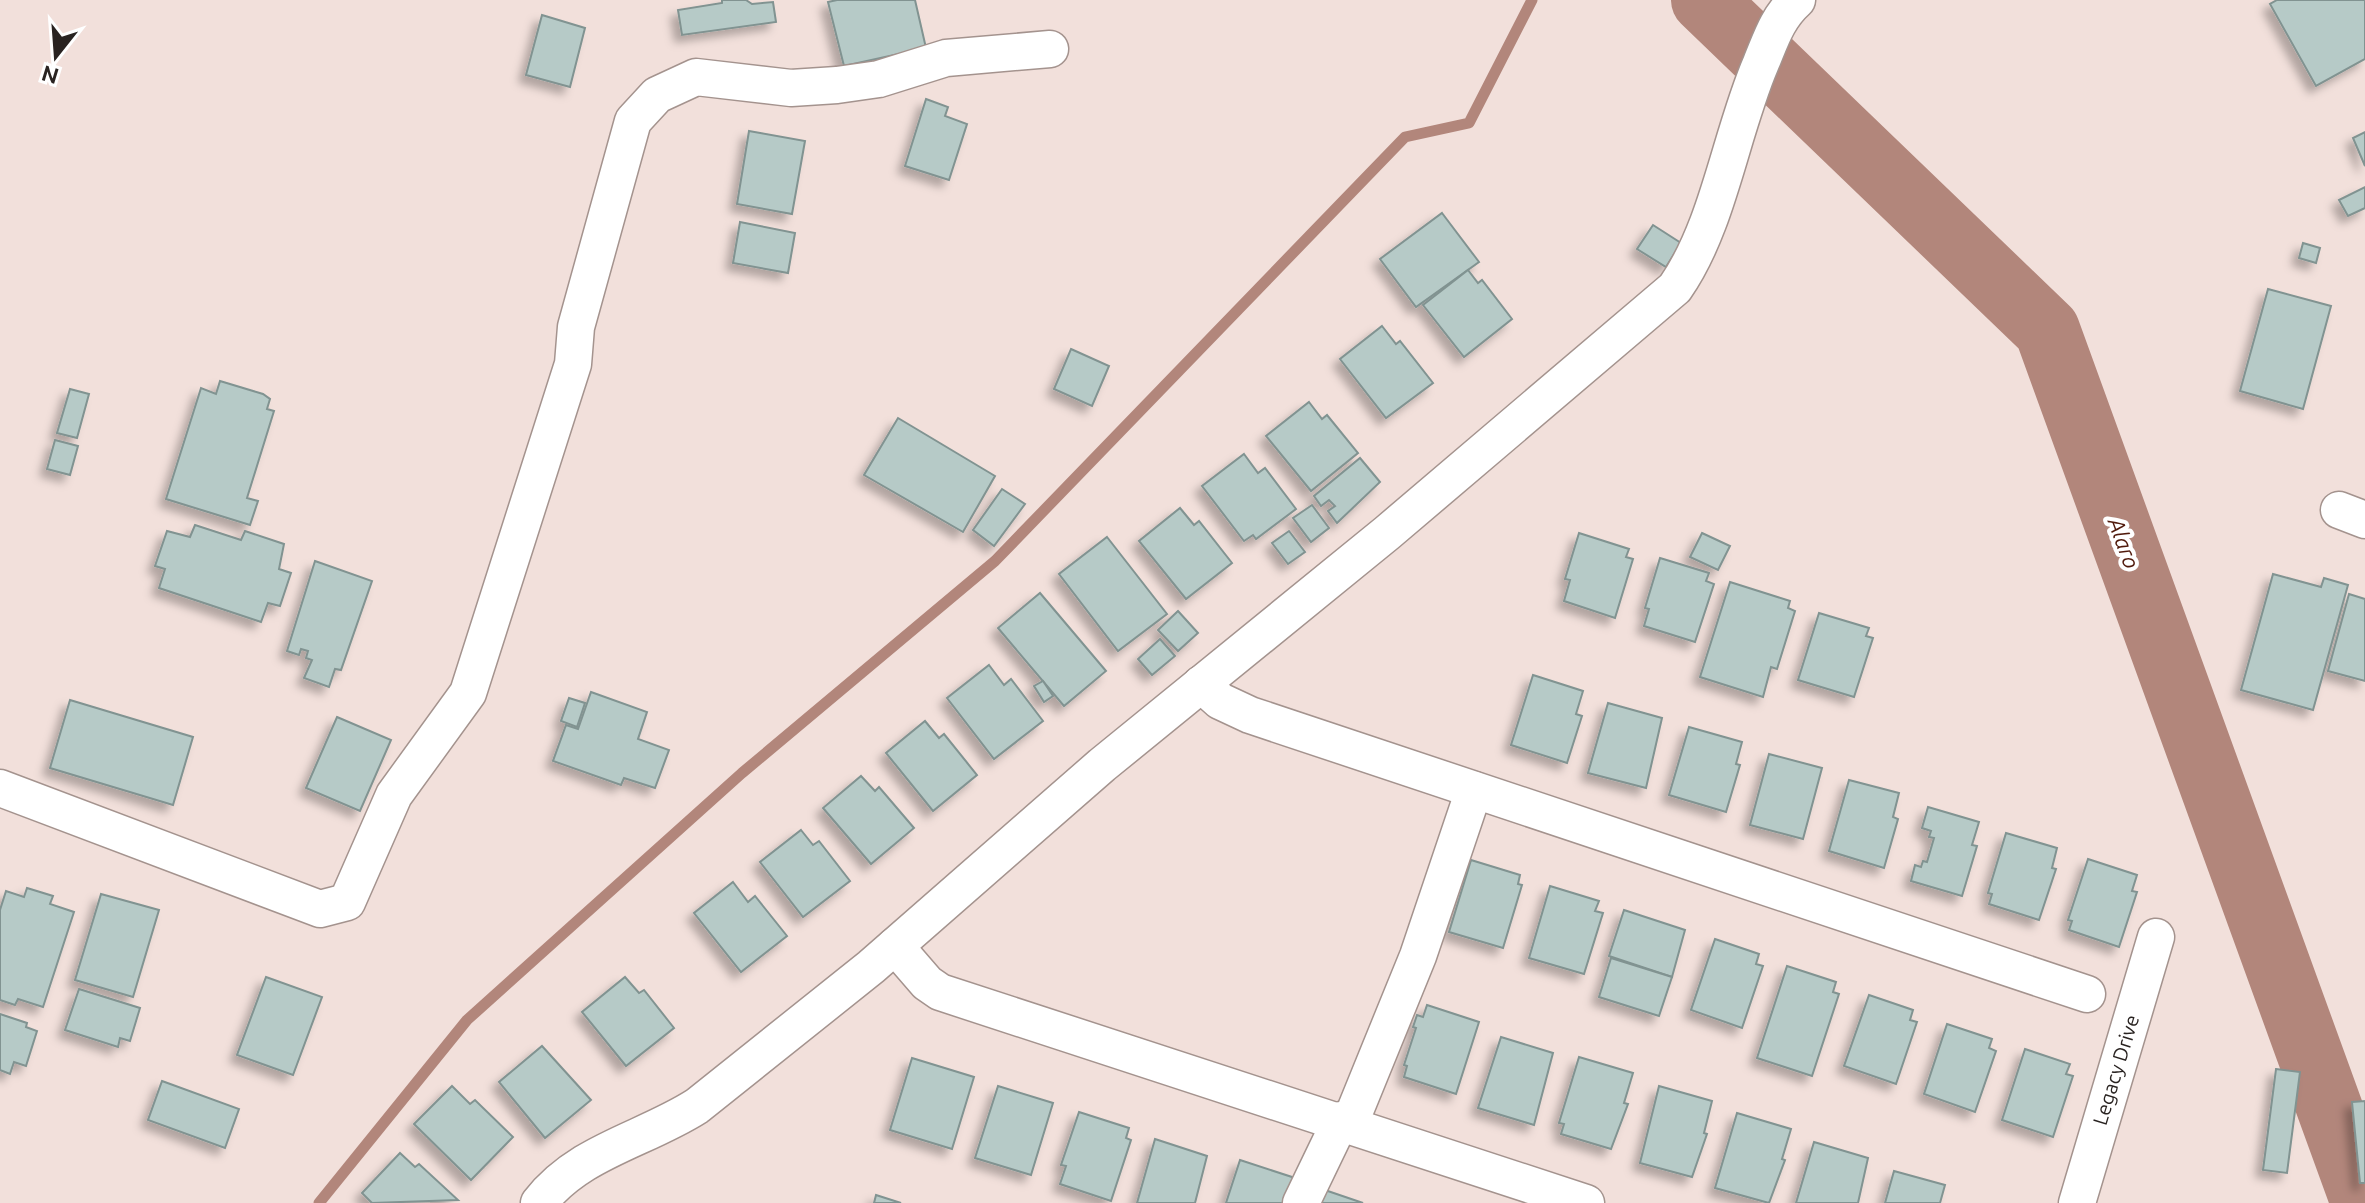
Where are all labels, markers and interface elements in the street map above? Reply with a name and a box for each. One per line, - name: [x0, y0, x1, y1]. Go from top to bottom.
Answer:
- north arrow: [16, 16, 96, 96]
- text: N: [38, 61, 62, 90]
- water label: Alaro: [2103, 513, 2145, 572]
- street label: Legacy Drive: [2088, 1012, 2143, 1128]

